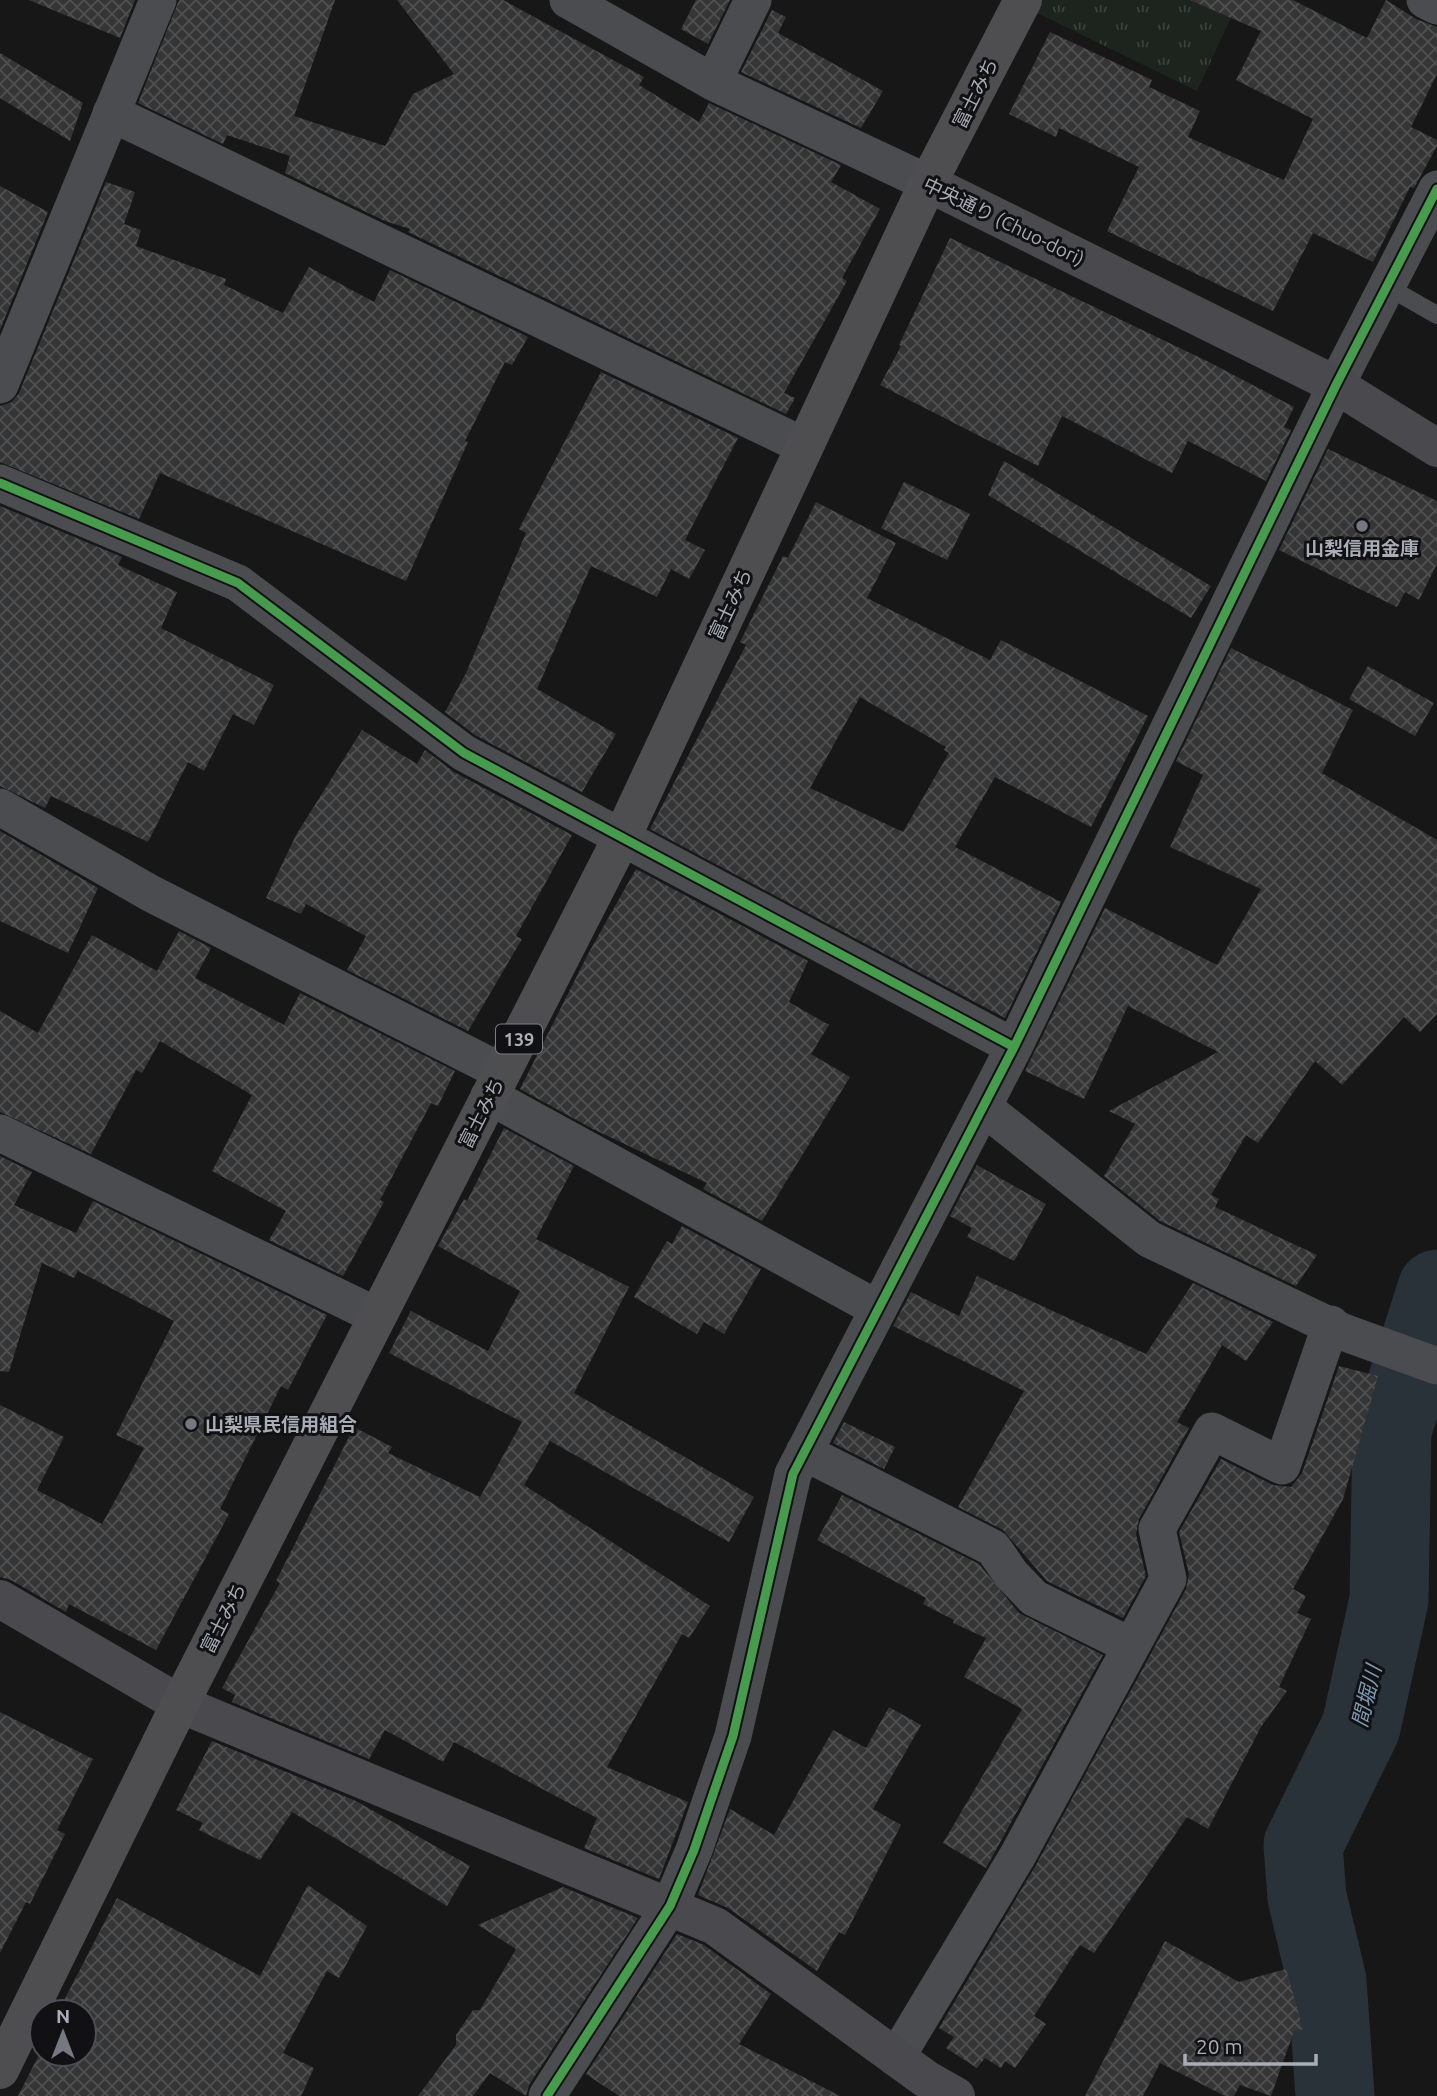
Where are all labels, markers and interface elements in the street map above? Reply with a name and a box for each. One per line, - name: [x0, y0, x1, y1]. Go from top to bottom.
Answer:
- street label: 富士みち: [948, 54, 1002, 132]
- street label: 中央通り (Chuo-dori): [920, 172, 1088, 270]
- marker: 山梨信用金庫: [1354, 518, 1370, 534]
- place label: 山梨信用金庫: [1305, 537, 1419, 559]
- street label: 富士みち: [704, 565, 756, 643]
- road number: 139: [496, 1024, 542, 1054]
- street label: 富士みち: [454, 1074, 508, 1152]
- place label: 山梨県民信用組合: [205, 1413, 357, 1435]
- marker: 山梨県民信用組合: [183, 1416, 199, 1432]
- street label: 富士みち: [196, 1579, 250, 1657]
- water label: 間堀川: [1347, 1661, 1386, 1729]
- north arrow: [28, 1998, 98, 2068]
- text: N: [56, 2005, 70, 2027]
- scale bar: [1185, 2022, 1316, 2066]
- text: 20 m: [1196, 2034, 1243, 2058]

